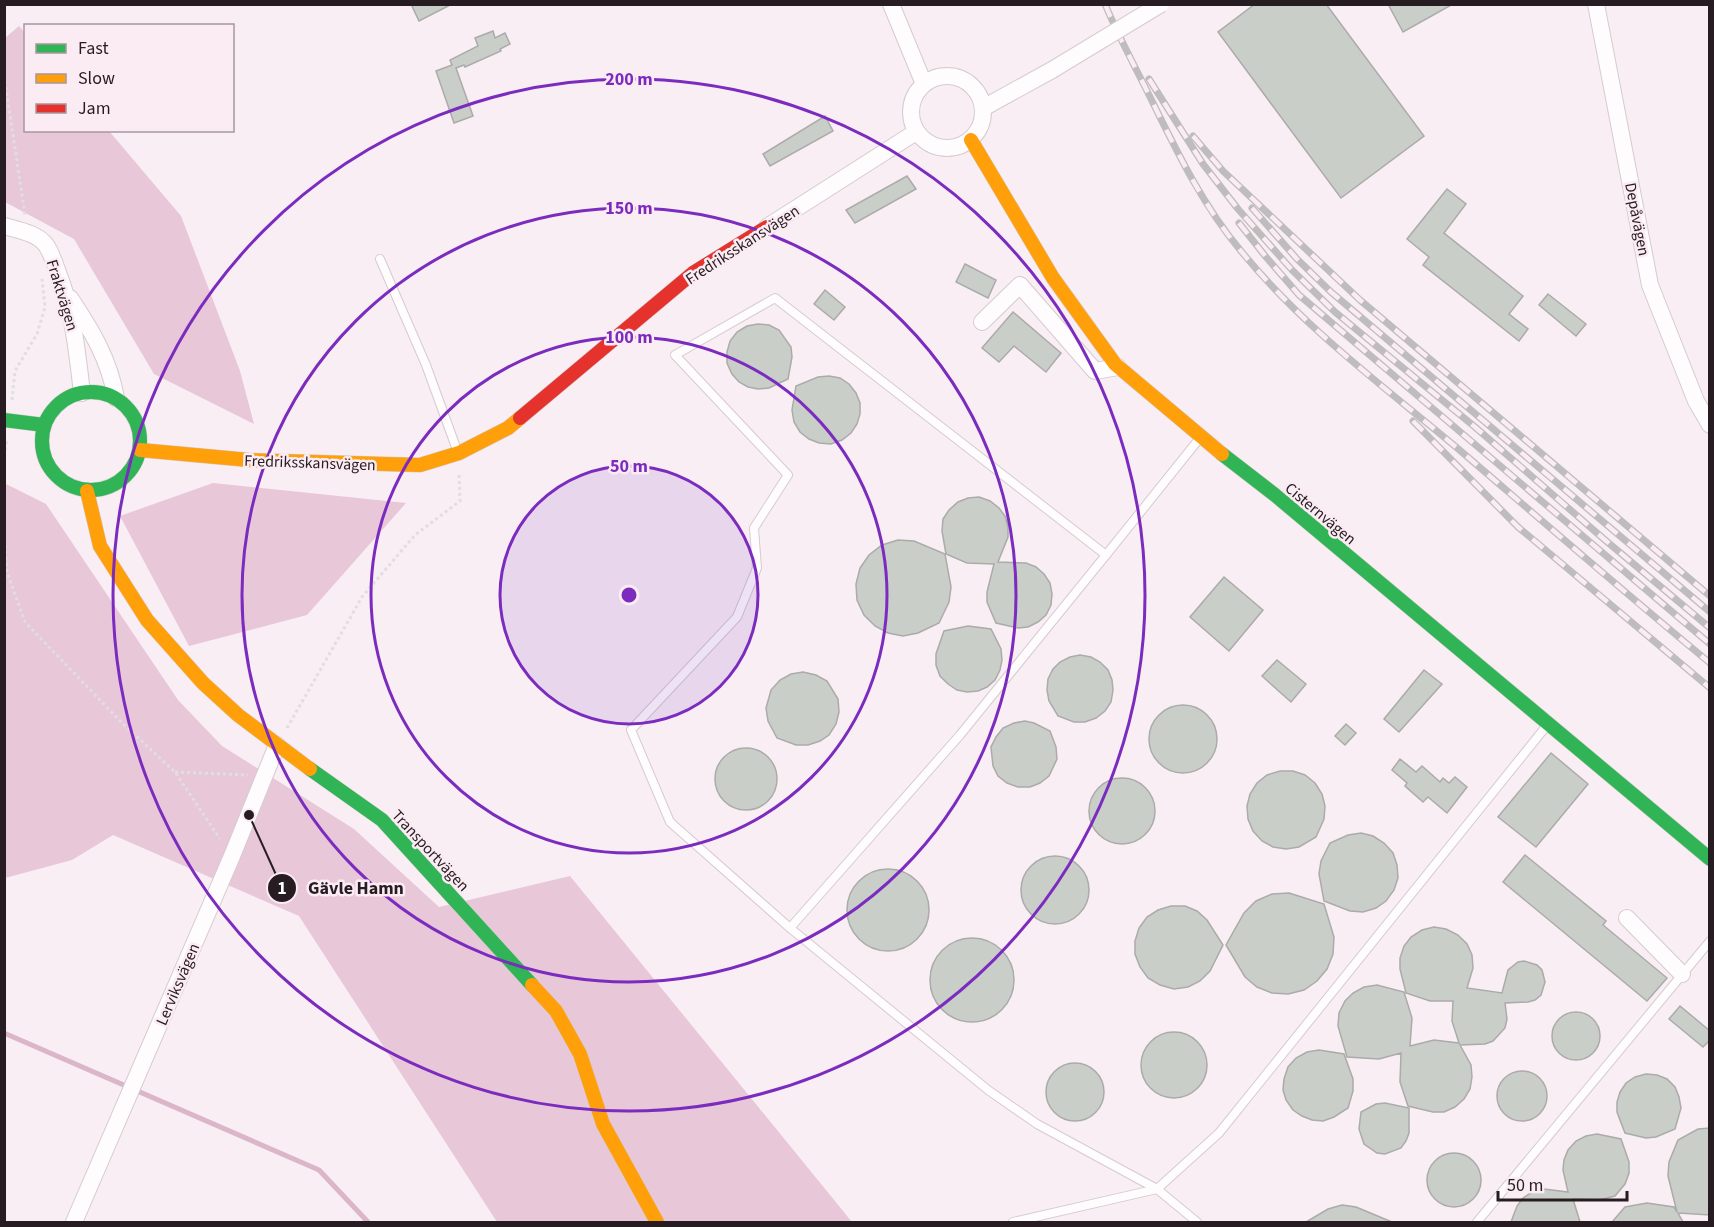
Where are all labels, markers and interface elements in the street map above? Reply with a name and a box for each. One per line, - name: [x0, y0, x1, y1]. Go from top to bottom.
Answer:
- legend: [24, 24, 234, 132]
- text: Fast: [78, 36, 109, 61]
- text: Slow: [78, 66, 115, 91]
- text: 200 m: [605, 67, 653, 92]
- text: Jam: [78, 96, 111, 121]
- street label: Depåvägen: [1619, 181, 1655, 258]
- text: 150 m: [605, 196, 653, 221]
- street label: Fredriksskansvägen: [681, 200, 804, 290]
- street label: Fraktvägen: [41, 257, 83, 334]
- text: 100 m: [605, 325, 653, 350]
- street label: Fredriksskansvägen: [244, 450, 376, 476]
- text: 50 m: [610, 454, 648, 479]
- street label: Cisternvägen: [1280, 477, 1361, 550]
- centre of rings: [619, 585, 639, 605]
- street label: Transportvägen: [386, 805, 474, 897]
- callout: Gävle Hamn: [267, 870, 416, 906]
- text: 1: [277, 876, 287, 901]
- text: Gävle Hamn: [308, 876, 404, 901]
- street label: Lerviksvägen: [151, 940, 205, 1029]
- scale bar: [1498, 1164, 1627, 1202]
- text: 50 m: [1507, 1173, 1543, 1198]

